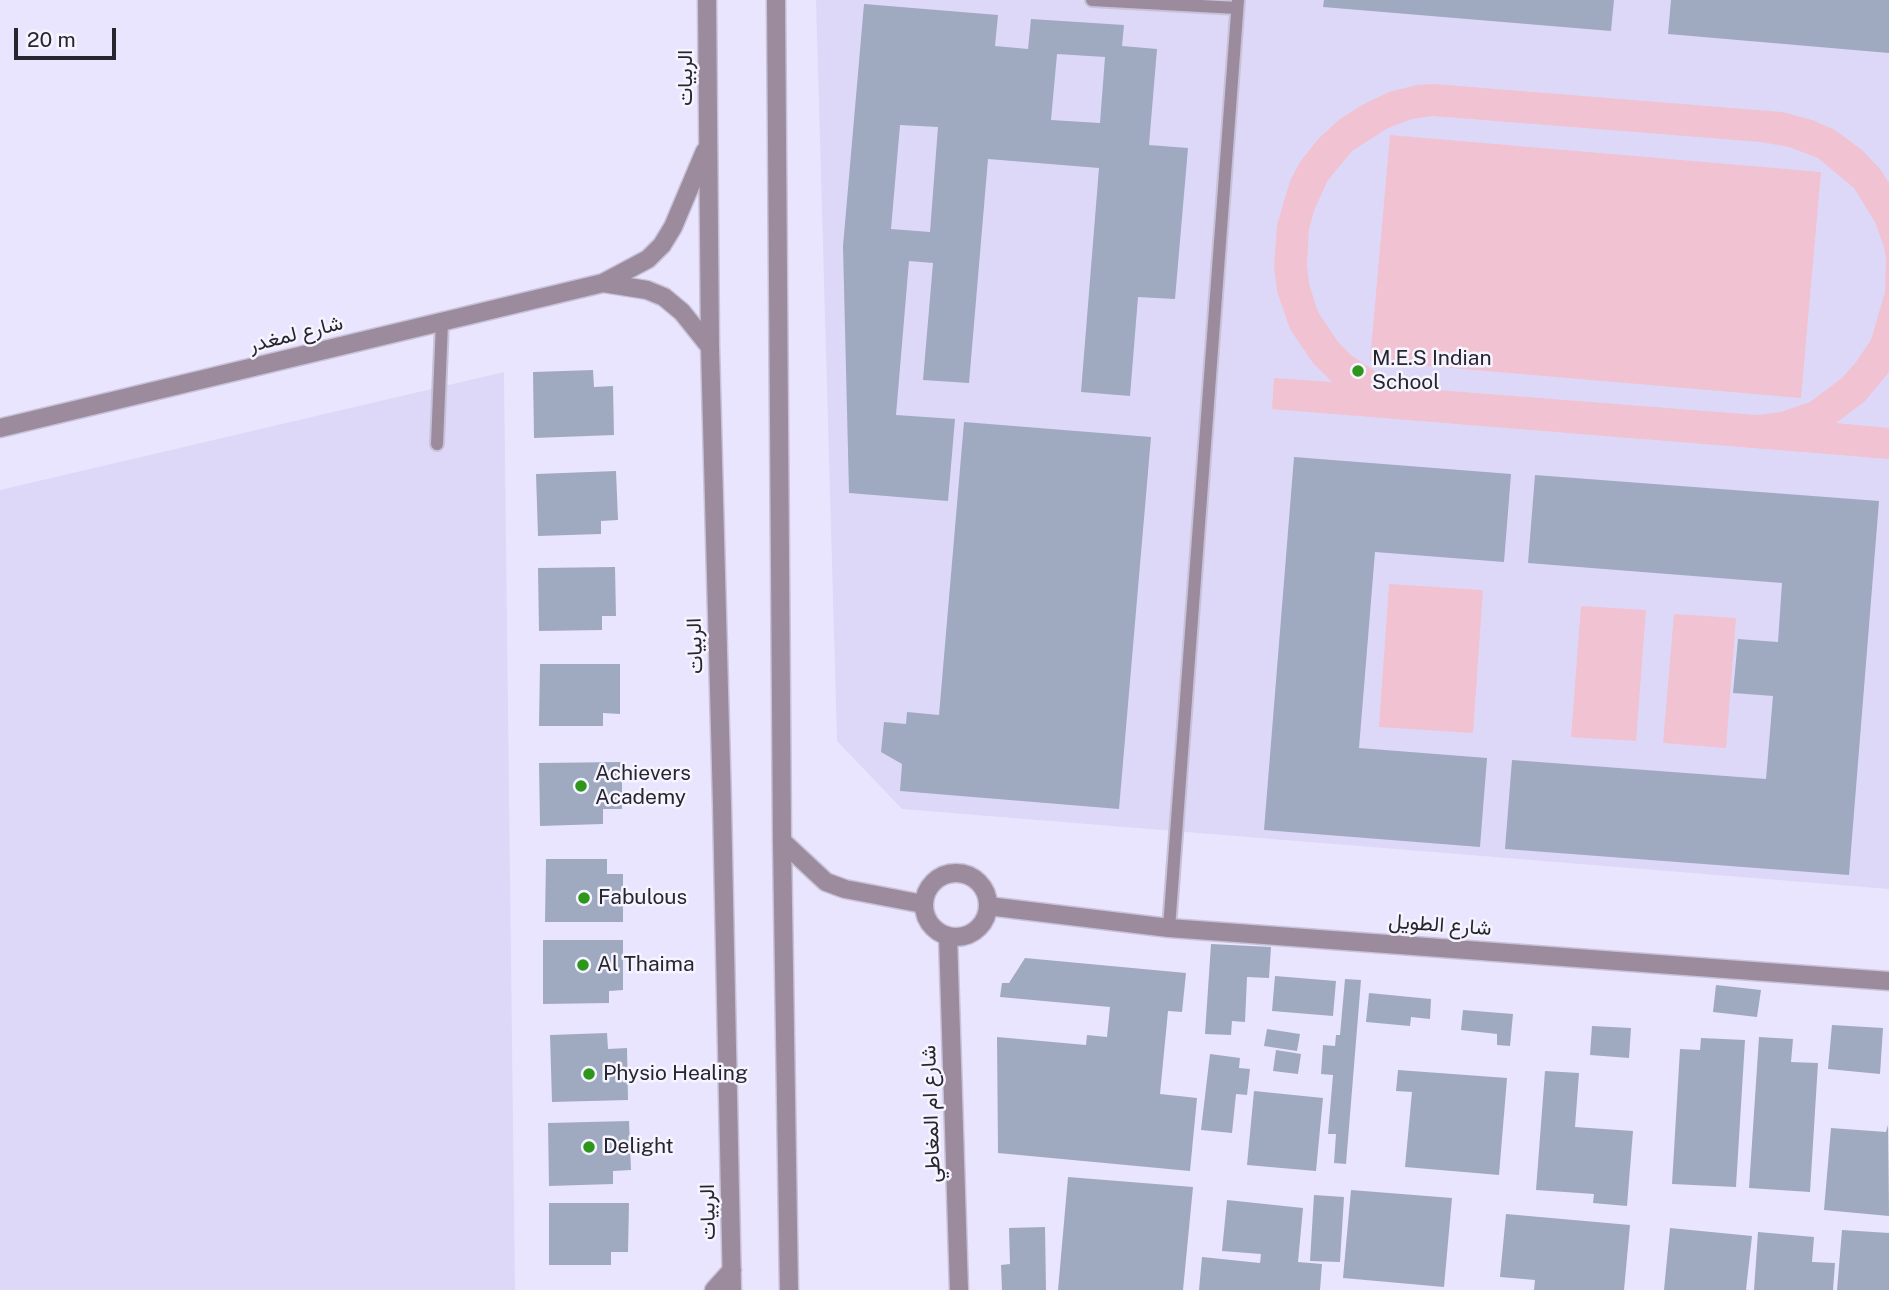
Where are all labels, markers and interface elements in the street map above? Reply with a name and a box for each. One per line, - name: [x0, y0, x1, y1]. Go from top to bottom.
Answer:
- scale bar: [18, 14, 119, 58]
- text: 20 m: [27, 27, 76, 52]
- street label: الربيات: [673, 50, 699, 106]
- street label: شارع لمغدر: [246, 310, 346, 358]
- place label: M.E.S Indian School: [1372, 346, 1492, 396]
- marker: M.E.S Indian School: [1350, 363, 1366, 379]
- street label: الربيات: [681, 617, 709, 675]
- place label: Achievers Academy: [595, 761, 691, 811]
- marker: Achievers Academy: [573, 778, 589, 794]
- place label: Fabulous: [598, 885, 687, 911]
- marker: Fabulous: [576, 890, 592, 906]
- street label: شارع الطويل: [1388, 909, 1492, 941]
- place label: Al Thaima: [597, 952, 695, 978]
- marker: Al Thaima: [575, 957, 591, 973]
- street label: شارع ام المغاطي: [916, 1045, 946, 1183]
- place label: Physio Healing: [603, 1061, 748, 1087]
- marker: Physio Healing: [581, 1066, 597, 1082]
- place label: Delight: [603, 1134, 674, 1160]
- marker: Delight: [581, 1139, 597, 1155]
- street label: الربيات: [695, 1184, 721, 1240]

